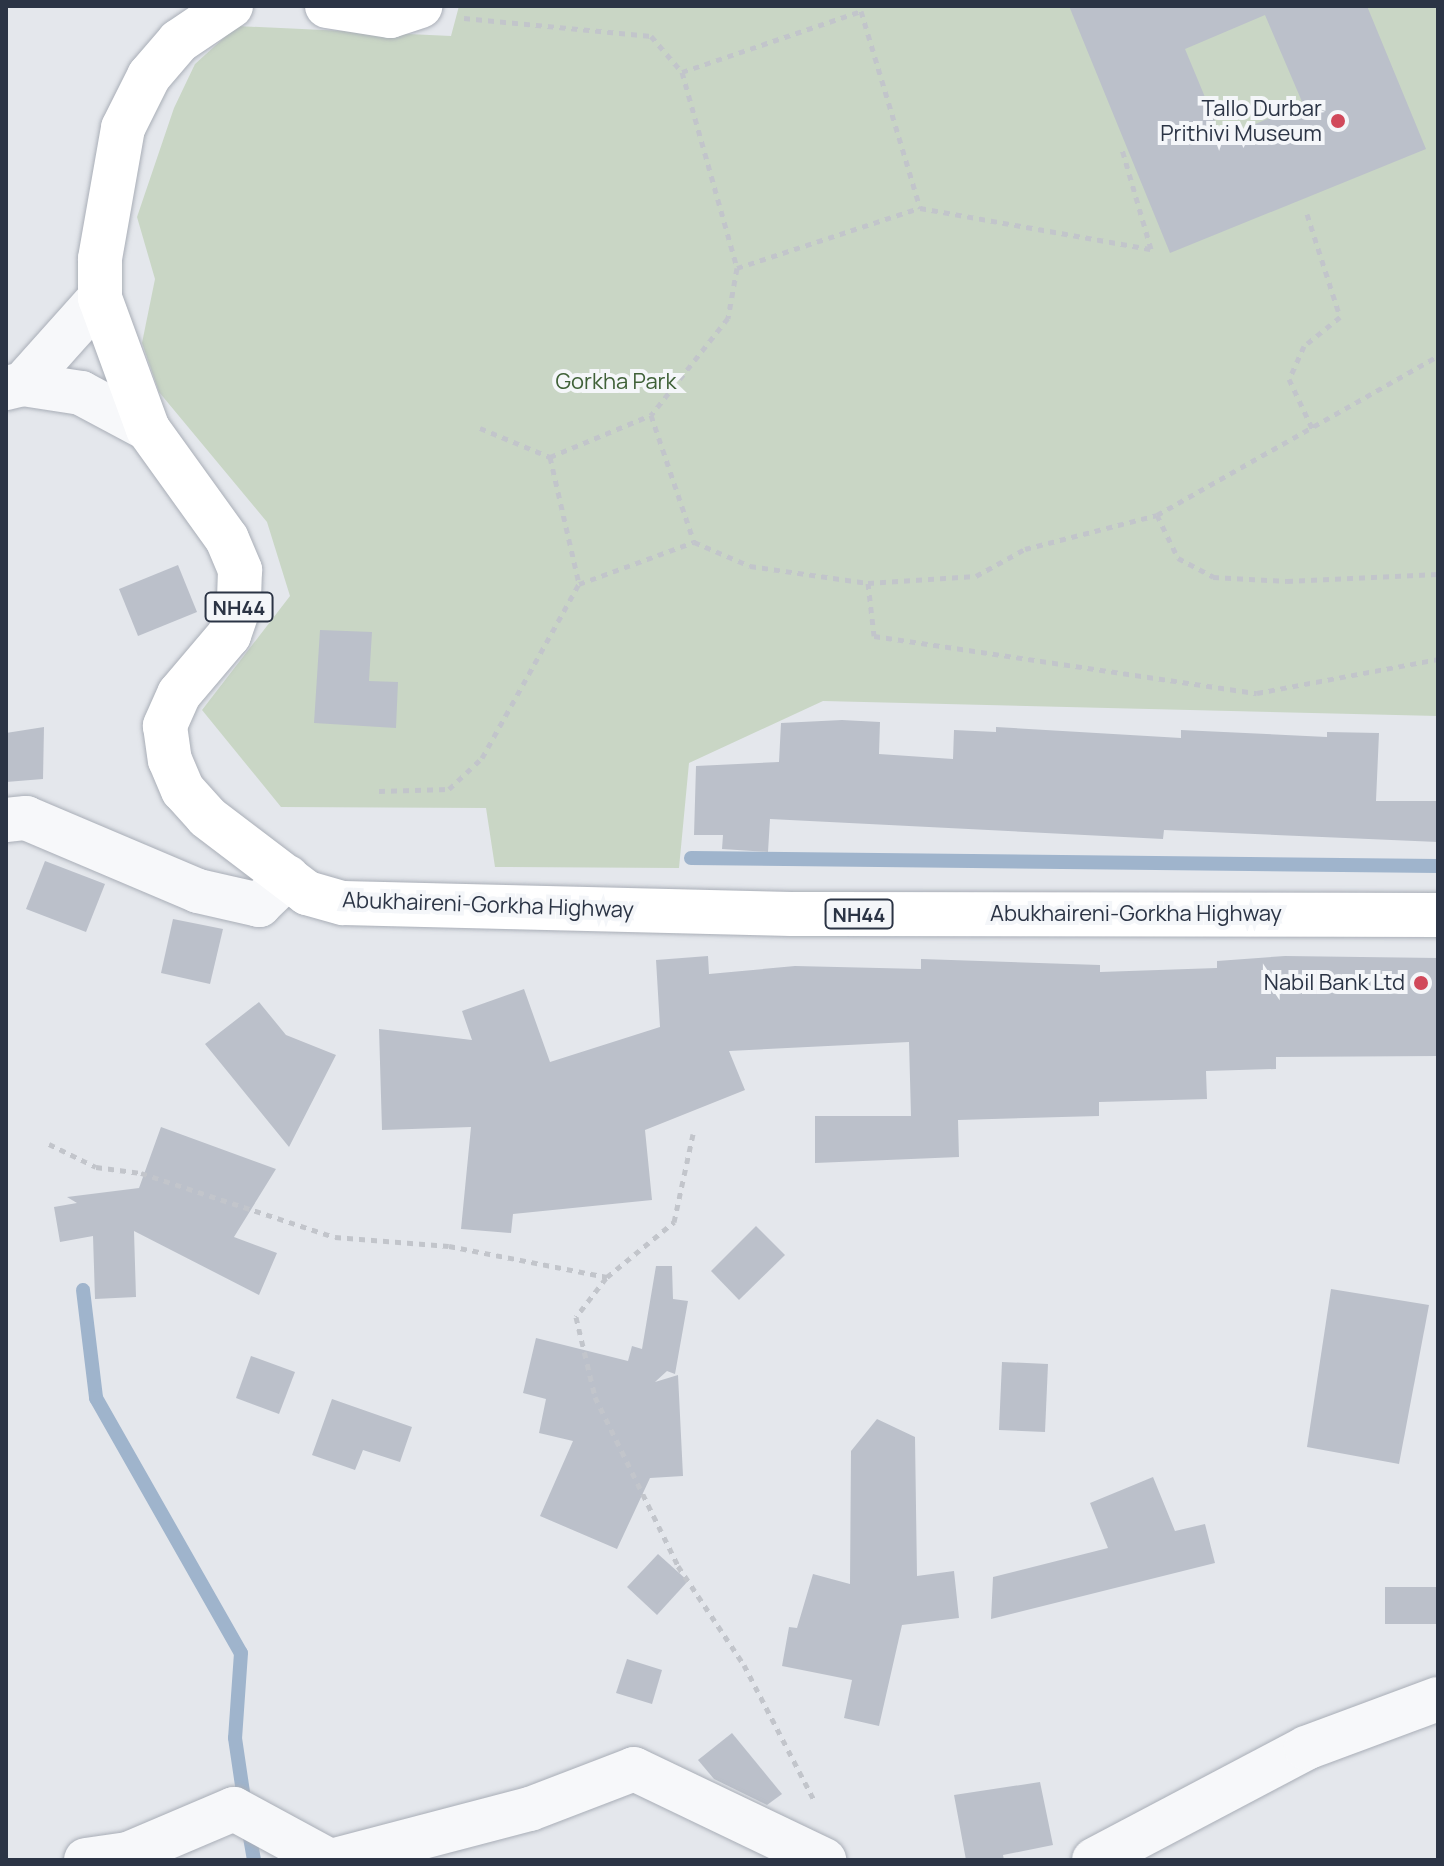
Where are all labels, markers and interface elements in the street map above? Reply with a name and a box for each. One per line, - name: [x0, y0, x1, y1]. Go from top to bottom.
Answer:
- place label: Tallo Durbar Prithivi Museum: [1160, 95, 1322, 146]
- marker: Tallo Durbar Prithivi Museum: [1329, 112, 1347, 130]
- park label: Gorkha Park: [556, 369, 676, 395]
- road number: NH44: [203, 591, 275, 623]
- street label: Abukhaireni-Gorkha Highway: [342, 887, 634, 923]
- road number: NH44: [823, 898, 895, 930]
- street label: Abukhaireni-Gorkha Highway: [990, 901, 1282, 927]
- place label: Nabil Bank Ltd: [1264, 970, 1405, 996]
- marker: Nabil Bank Ltd: [1412, 974, 1430, 992]

